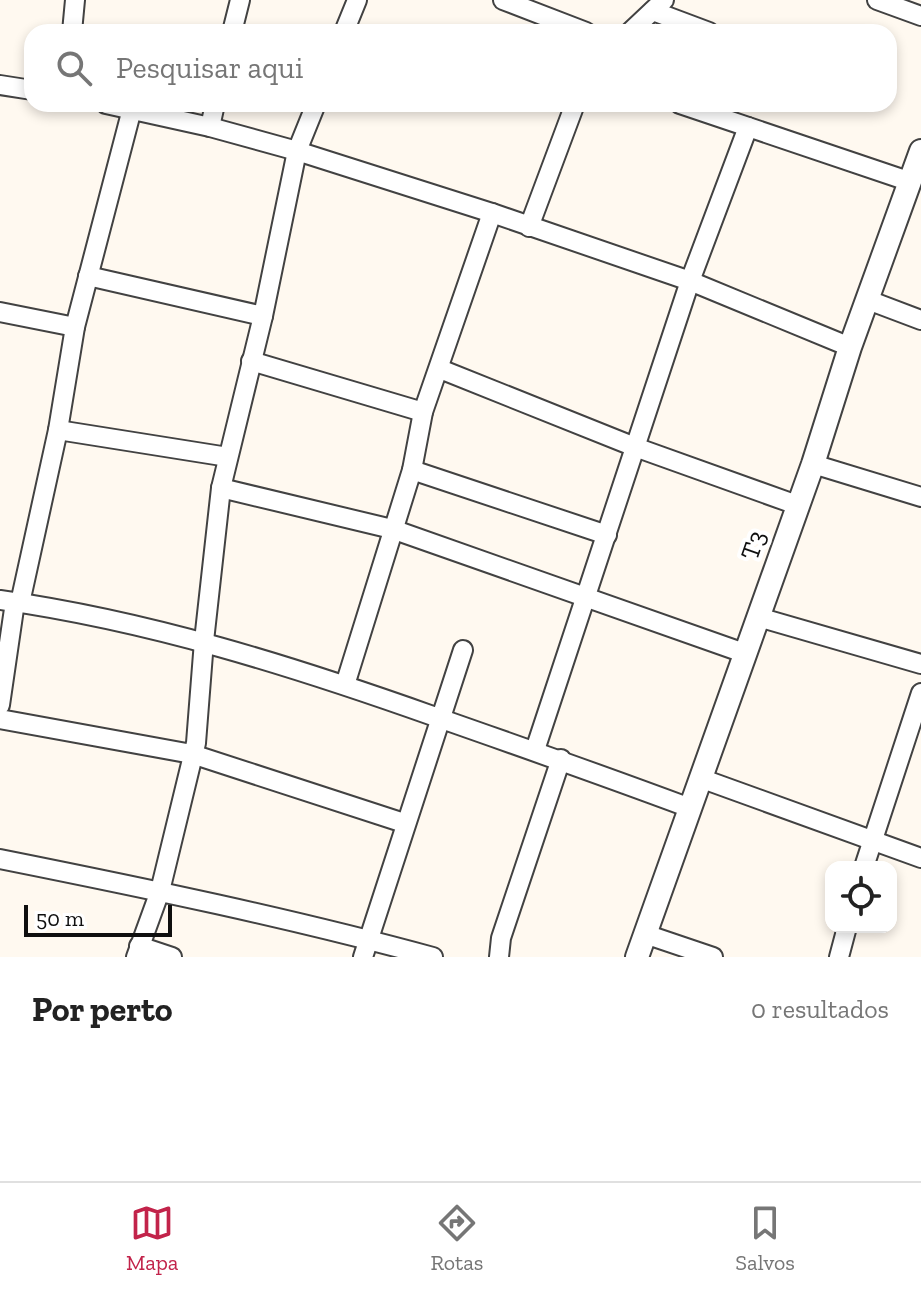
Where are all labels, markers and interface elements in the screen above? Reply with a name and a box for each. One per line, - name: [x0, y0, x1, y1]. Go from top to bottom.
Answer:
- search box: [24, 24, 897, 112]
- icon: search: [52, 46, 96, 90]
- text: Pesquisar aqui: [116, 50, 303, 86]
- street label: T3: [733, 526, 773, 564]
- map controls: [825, 861, 897, 933]
- button: locate: [825, 861, 897, 933]
- scale bar: [24, 901, 172, 937]
- text: 50 m: [36, 905, 84, 932]
- text: Por perto: [32, 989, 172, 1030]
- text: 0 resultados: [751, 993, 889, 1025]
- tab: Mapa: [126, 1201, 179, 1276]
- tab: Rotas: [430, 1201, 483, 1276]
- tab: Salvos: [735, 1201, 795, 1276]

